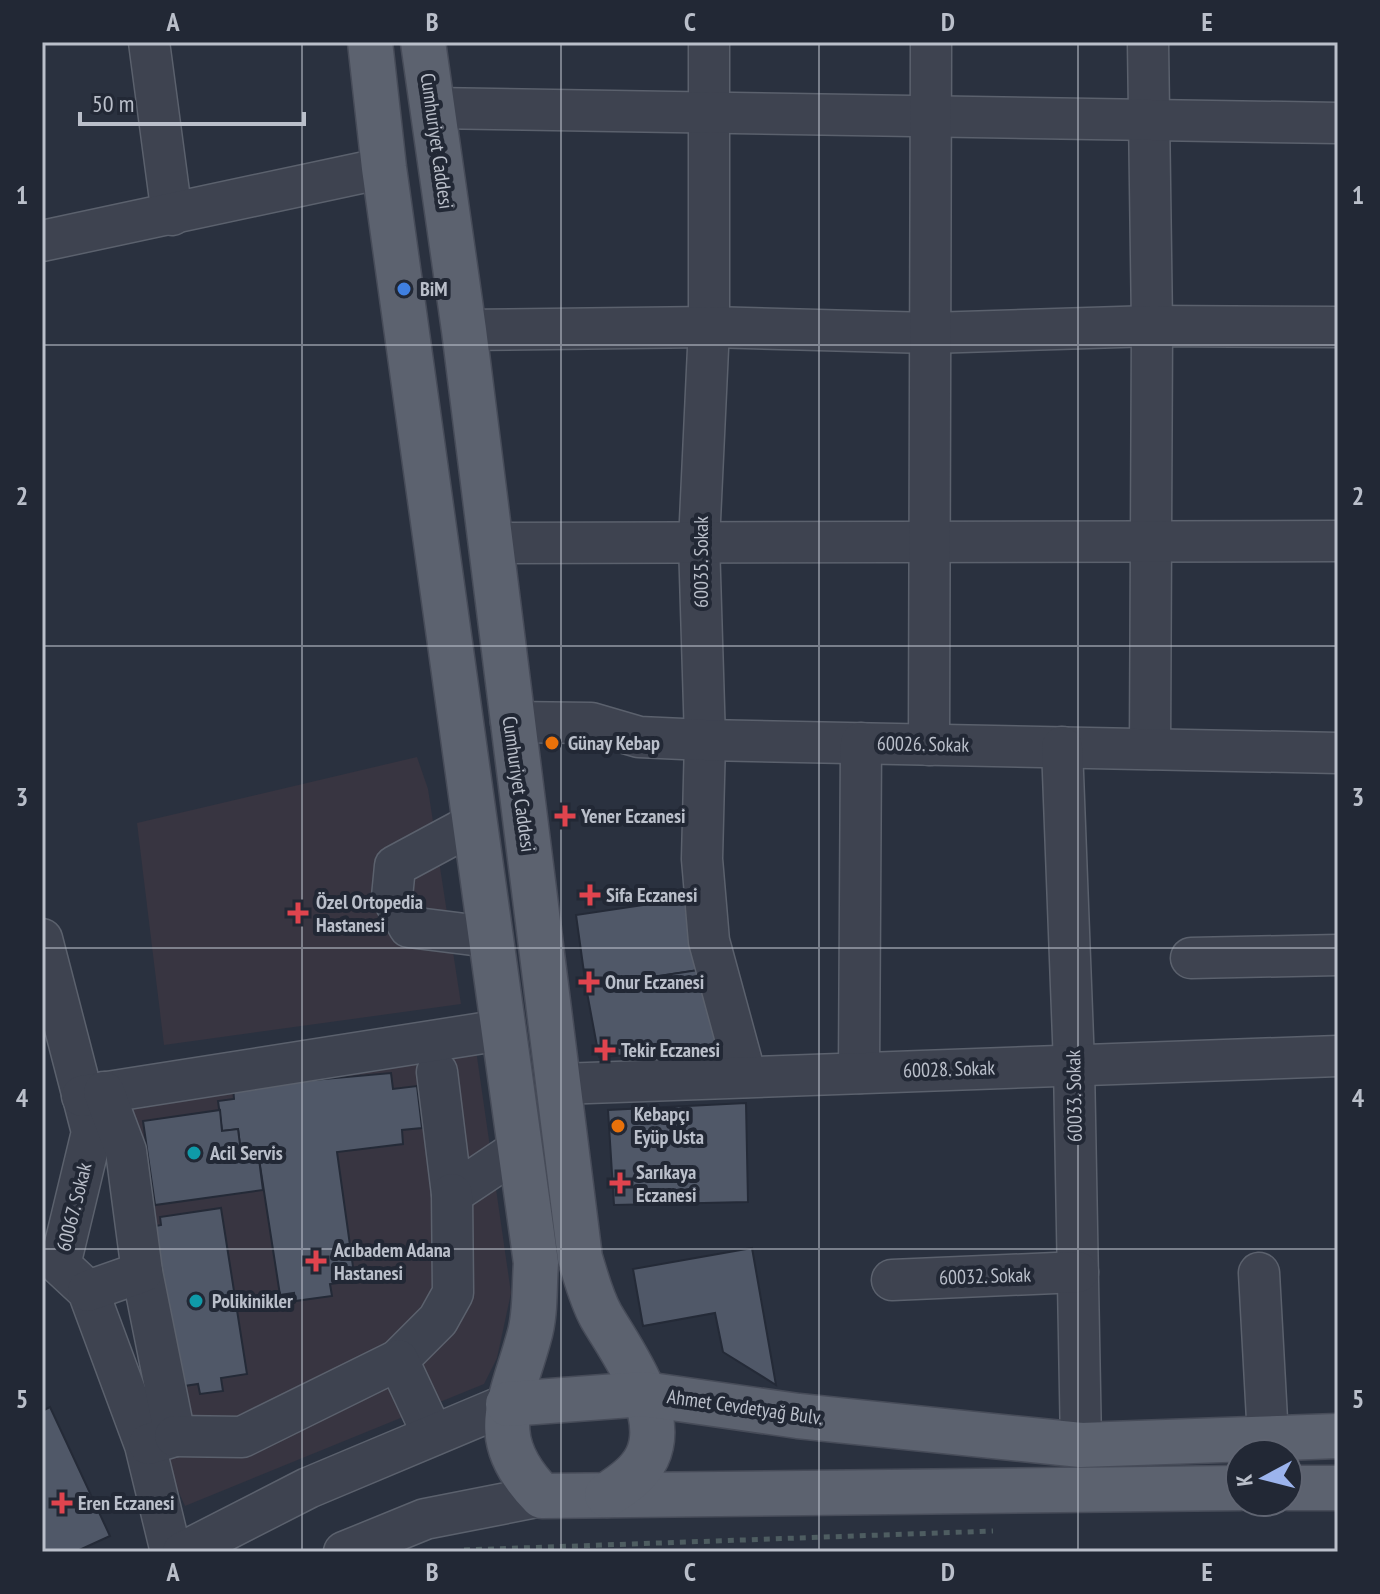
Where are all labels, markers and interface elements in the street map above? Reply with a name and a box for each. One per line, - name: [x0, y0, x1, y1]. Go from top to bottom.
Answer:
- text: A: [165, 5, 180, 38]
- text: B: [426, 5, 439, 38]
- text: C: [684, 5, 696, 38]
- text: D: [941, 5, 955, 38]
- text: E: [1201, 5, 1213, 38]
- street label: Cumhuriyet Caddesi: [415, 71, 459, 211]
- scale bar: [80, 76, 304, 126]
- text: 50 m: [92, 88, 134, 119]
- text: 1: [16, 178, 28, 211]
- text: 1: [1352, 178, 1364, 211]
- place label: BiM: [420, 276, 448, 302]
- marker: BiM: [395, 280, 413, 298]
- text: 2: [16, 479, 28, 512]
- text: 2: [1352, 479, 1364, 512]
- street label: 60035. Sokak: [688, 516, 714, 608]
- street label: Cumhuriyet Caddesi: [497, 714, 541, 854]
- place label: Günay Kebap: [568, 730, 660, 756]
- street label: 60026. Sokak: [877, 730, 970, 758]
- marker: Günay Kebap: [543, 734, 561, 752]
- text: 3: [16, 780, 28, 813]
- text: 3: [1352, 780, 1364, 813]
- place label: Yener Eczanesi: [580, 803, 686, 829]
- marker: Yener Eczanesi: [556, 807, 574, 825]
- place label: Sifa Eczanesi: [606, 882, 697, 908]
- marker: Sifa Eczanesi: [581, 886, 599, 904]
- place label: Özel Ortopedia Hastanesi: [316, 889, 423, 938]
- marker: Özel Ortopedia Hastanesi: [287, 902, 309, 924]
- place label: Onur Eczanesi: [605, 969, 704, 995]
- marker: Onur Eczanesi: [580, 973, 598, 991]
- place label: Tekir Eczanesi: [621, 1037, 720, 1063]
- marker: Tekir Eczanesi: [596, 1041, 614, 1059]
- street label: 60033. Sokak: [1060, 1049, 1088, 1142]
- street label: 60028. Sokak: [902, 1054, 996, 1084]
- text: 4: [16, 1081, 29, 1114]
- text: 4: [1352, 1081, 1365, 1114]
- place label: Kebapçı Eyüp Usta: [634, 1101, 704, 1150]
- marker: Kebapçı Eyüp Usta: [609, 1117, 627, 1135]
- place label: Acil Servis: [209, 1140, 283, 1166]
- marker: Acil Servis: [185, 1144, 203, 1162]
- place label: Sarıkaya Eczanesi: [636, 1159, 696, 1208]
- street label: 60067. Sokak: [50, 1160, 98, 1254]
- marker: Sarıkaya Eczanesi: [611, 1174, 629, 1192]
- place label: Acıbadem Adana Hastanesi: [333, 1237, 451, 1286]
- marker: Acıbadem Adana Hastanesi: [305, 1250, 327, 1272]
- street label: 60032. Sokak: [938, 1261, 1032, 1291]
- place label: Polikinikler: [212, 1288, 293, 1314]
- marker: Polikinikler: [187, 1292, 205, 1310]
- text: 5: [16, 1382, 28, 1415]
- text: 5: [1352, 1382, 1364, 1415]
- street label: Ahmet Cevdetyağ Bulv.: [665, 1383, 825, 1431]
- north arrow: [1224, 1438, 1304, 1518]
- text: K: [1229, 1472, 1259, 1488]
- place label: Eren Eczanesi: [78, 1490, 175, 1516]
- marker: Eren Eczanesi: [53, 1494, 71, 1512]
- text: A: [165, 1555, 180, 1588]
- text: B: [426, 1555, 439, 1588]
- text: C: [684, 1555, 696, 1588]
- text: D: [941, 1555, 955, 1588]
- text: E: [1201, 1555, 1213, 1588]

